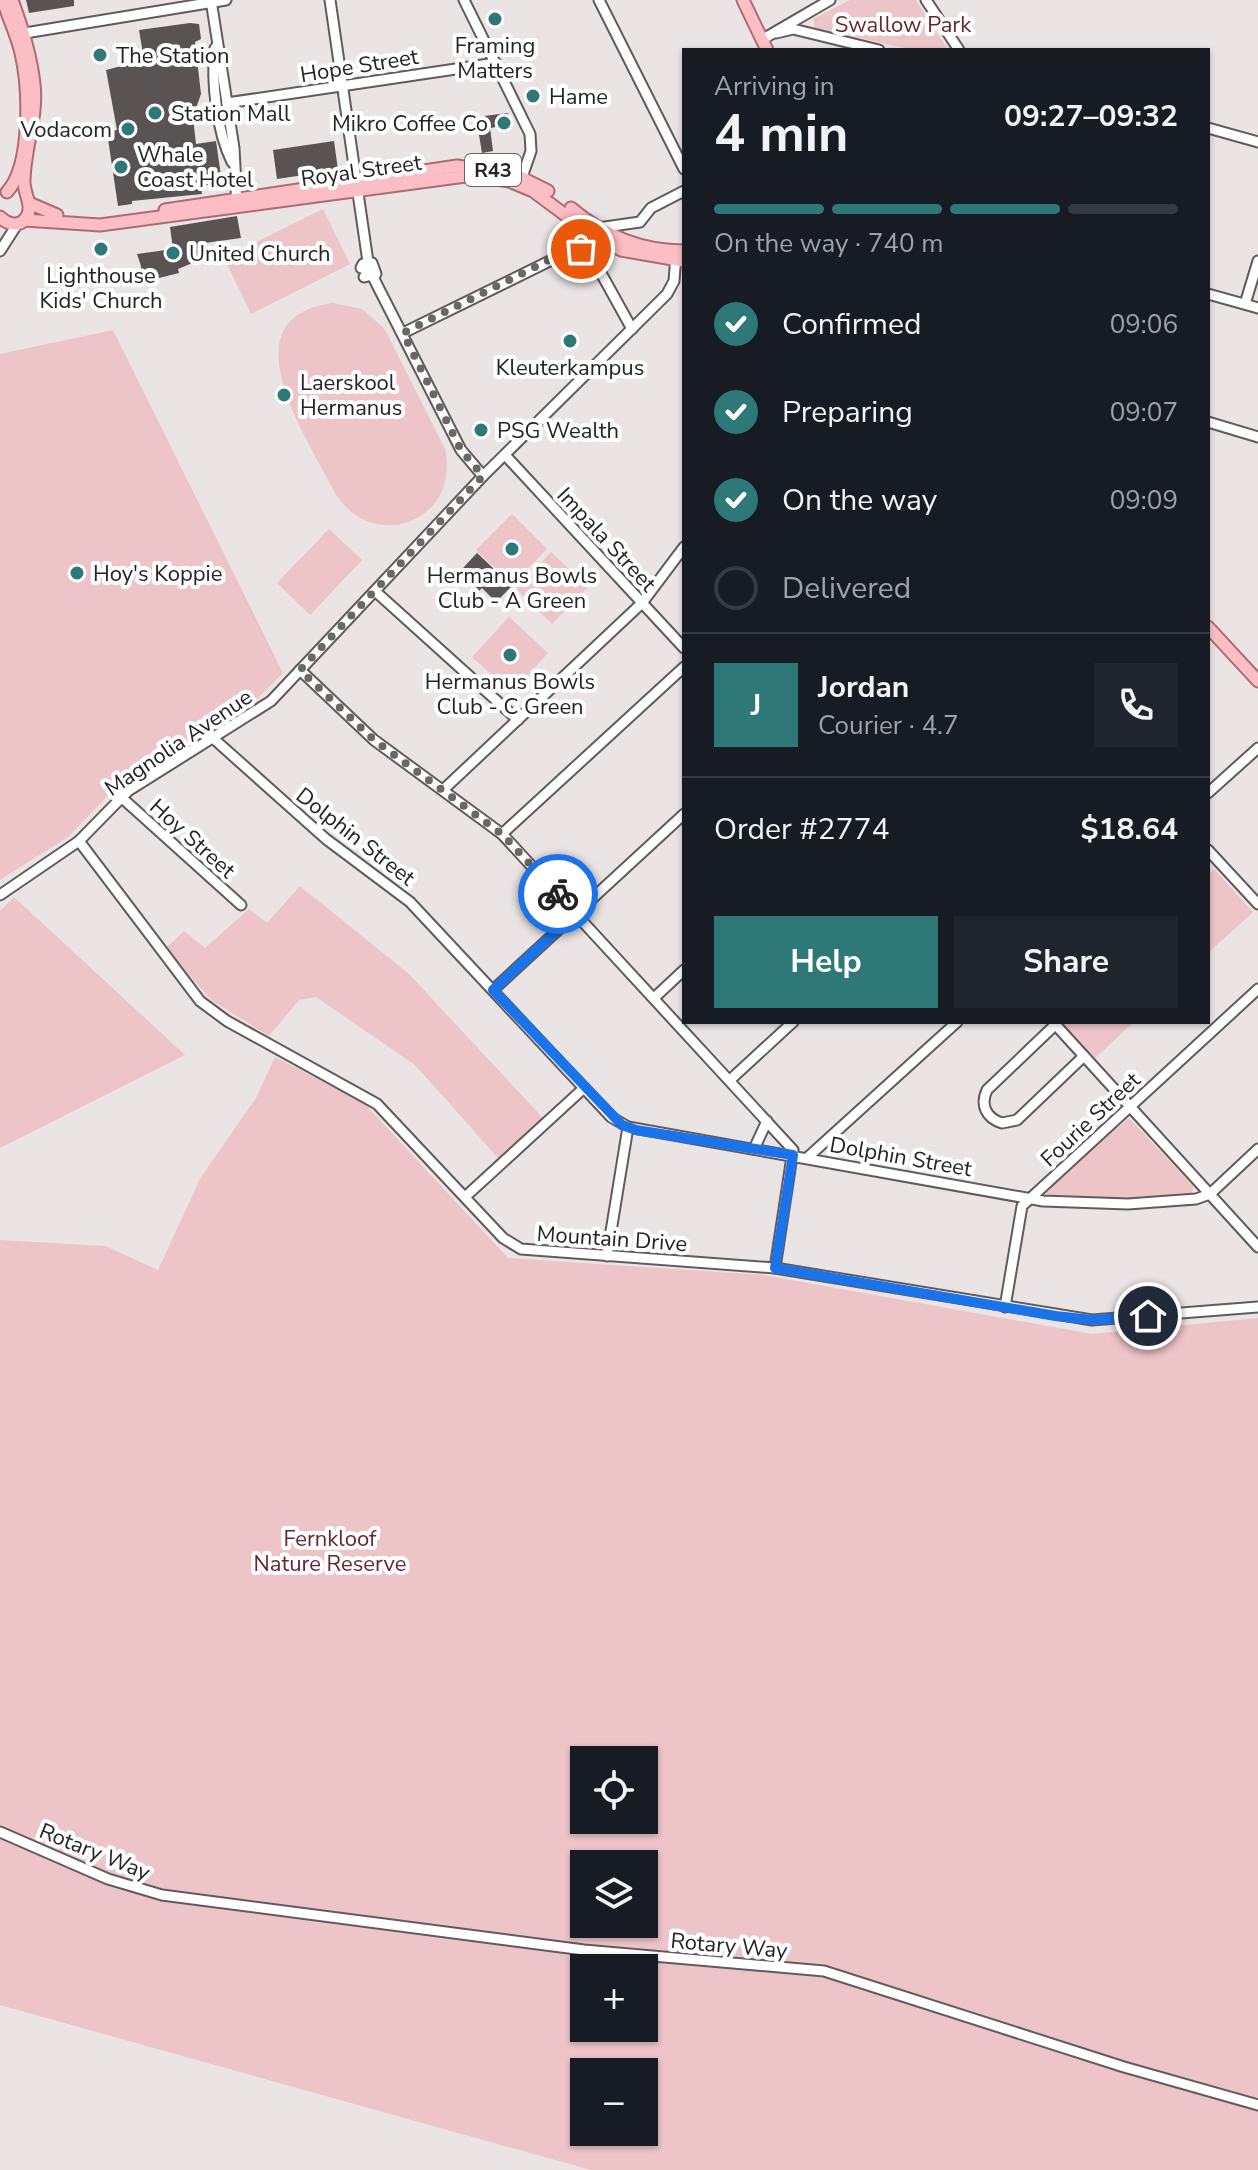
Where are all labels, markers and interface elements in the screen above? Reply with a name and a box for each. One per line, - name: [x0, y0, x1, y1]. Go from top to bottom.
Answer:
- marker: Framing Matters: [486, 10, 504, 28]
- park label: Swallow Park: [835, 10, 972, 40]
- place label: Framing Matters: [455, 31, 535, 86]
- place label: The Station: [116, 41, 229, 71]
- street label: Hope Street: [298, 42, 421, 90]
- marker: The Station: [91, 46, 109, 64]
- text: Arriving in: [714, 69, 835, 104]
- place label: Hame: [549, 82, 608, 112]
- marker: Hame: [524, 87, 542, 105]
- text: 09:27–09:32: [1004, 96, 1178, 137]
- text: 4 min: [714, 98, 849, 169]
- place label: Station Mall: [171, 99, 291, 129]
- marker: Station Mall: [146, 104, 164, 122]
- place label: Mikro Coffee Co: [332, 109, 488, 139]
- marker: Mikro Coffee Co: [495, 114, 513, 132]
- place label: Vodacom: [19, 115, 112, 145]
- marker: Vodacom: [119, 120, 137, 138]
- place label: Whale Coast Hotel: [137, 140, 254, 195]
- street label: Royal Street: [299, 148, 424, 194]
- road number: R43: [465, 154, 521, 186]
- marker: Whale Coast Hotel: [112, 158, 130, 176]
- pin: [547, 215, 615, 283]
- text: On the way · 740 m: [714, 226, 943, 261]
- icon: bag: [559, 227, 603, 271]
- place label: United Church: [189, 239, 330, 269]
- marker: Lighthouse Kids' Church: [92, 240, 110, 258]
- marker: United Church: [164, 244, 182, 262]
- place label: Lighthouse Kids' Church: [40, 261, 162, 316]
- icon: check: [714, 302, 758, 346]
- text: Confirmed: [782, 304, 922, 345]
- text: 09:06: [1110, 307, 1178, 342]
- marker: Kleuterkampus: [561, 332, 579, 350]
- place label: Kleuterkampus: [496, 353, 644, 383]
- place label: Laerskool Hermanus: [300, 368, 402, 423]
- marker: Laerskool Hermanus: [275, 386, 293, 404]
- icon: check: [714, 390, 758, 434]
- text: Preparing: [782, 392, 913, 433]
- text: 09:07: [1110, 395, 1178, 430]
- place label: PSG Wealth: [497, 416, 619, 446]
- marker: PSG Wealth: [472, 421, 490, 439]
- icon: check: [714, 478, 758, 522]
- text: On the way: [782, 480, 937, 521]
- street label: Impala Street: [550, 481, 663, 599]
- text: 09:09: [1110, 483, 1178, 518]
- marker: Hermanus Bowls Club - A Green: [503, 540, 521, 558]
- place label: Hoy's Koppie: [93, 559, 222, 589]
- place label: Hermanus Bowls Club - A Green: [427, 561, 597, 616]
- marker: Hoy's Koppie: [68, 564, 86, 582]
- text: Delivered: [782, 568, 911, 609]
- marker: Hermanus Bowls Club - C Green: [501, 646, 519, 664]
- button: phone: [1094, 663, 1178, 747]
- place label: Hermanus Bowls Club - C Green: [425, 667, 595, 722]
- text: Jordan: [818, 667, 909, 708]
- street label: Magnolia Avenue: [99, 682, 258, 803]
- text: J: [751, 685, 761, 726]
- text: Courier · 4.7: [818, 708, 959, 743]
- street label: Dolphin Street: [290, 781, 421, 893]
- street label: Hoy Street: [143, 792, 242, 885]
- text: Order #2774: [714, 809, 889, 850]
- text: $18.64: [1081, 809, 1178, 850]
- courier: [518, 854, 598, 934]
- icon: bike: [536, 872, 580, 916]
- button: Help: [714, 916, 938, 1008]
- button: Share: [954, 916, 1178, 1008]
- street label: Fourie Street: [1034, 1065, 1147, 1174]
- street label: Dolphin Street: [827, 1130, 974, 1184]
- street label: Mountain Drive: [536, 1219, 688, 1259]
- pin: [1114, 1282, 1182, 1350]
- icon: home: [1126, 1294, 1170, 1338]
- park label: Fernkloof Nature Reserve: [254, 1524, 406, 1579]
- map controls: [570, 1746, 658, 2146]
- button: locate: [570, 1746, 658, 1834]
- street label: Rotary Way: [35, 1816, 155, 1888]
- button: layers: [570, 1850, 658, 1938]
- street label: Rotary Way: [669, 1926, 789, 1966]
- button: +: [570, 1954, 658, 2042]
- button: −: [570, 2058, 658, 2146]

